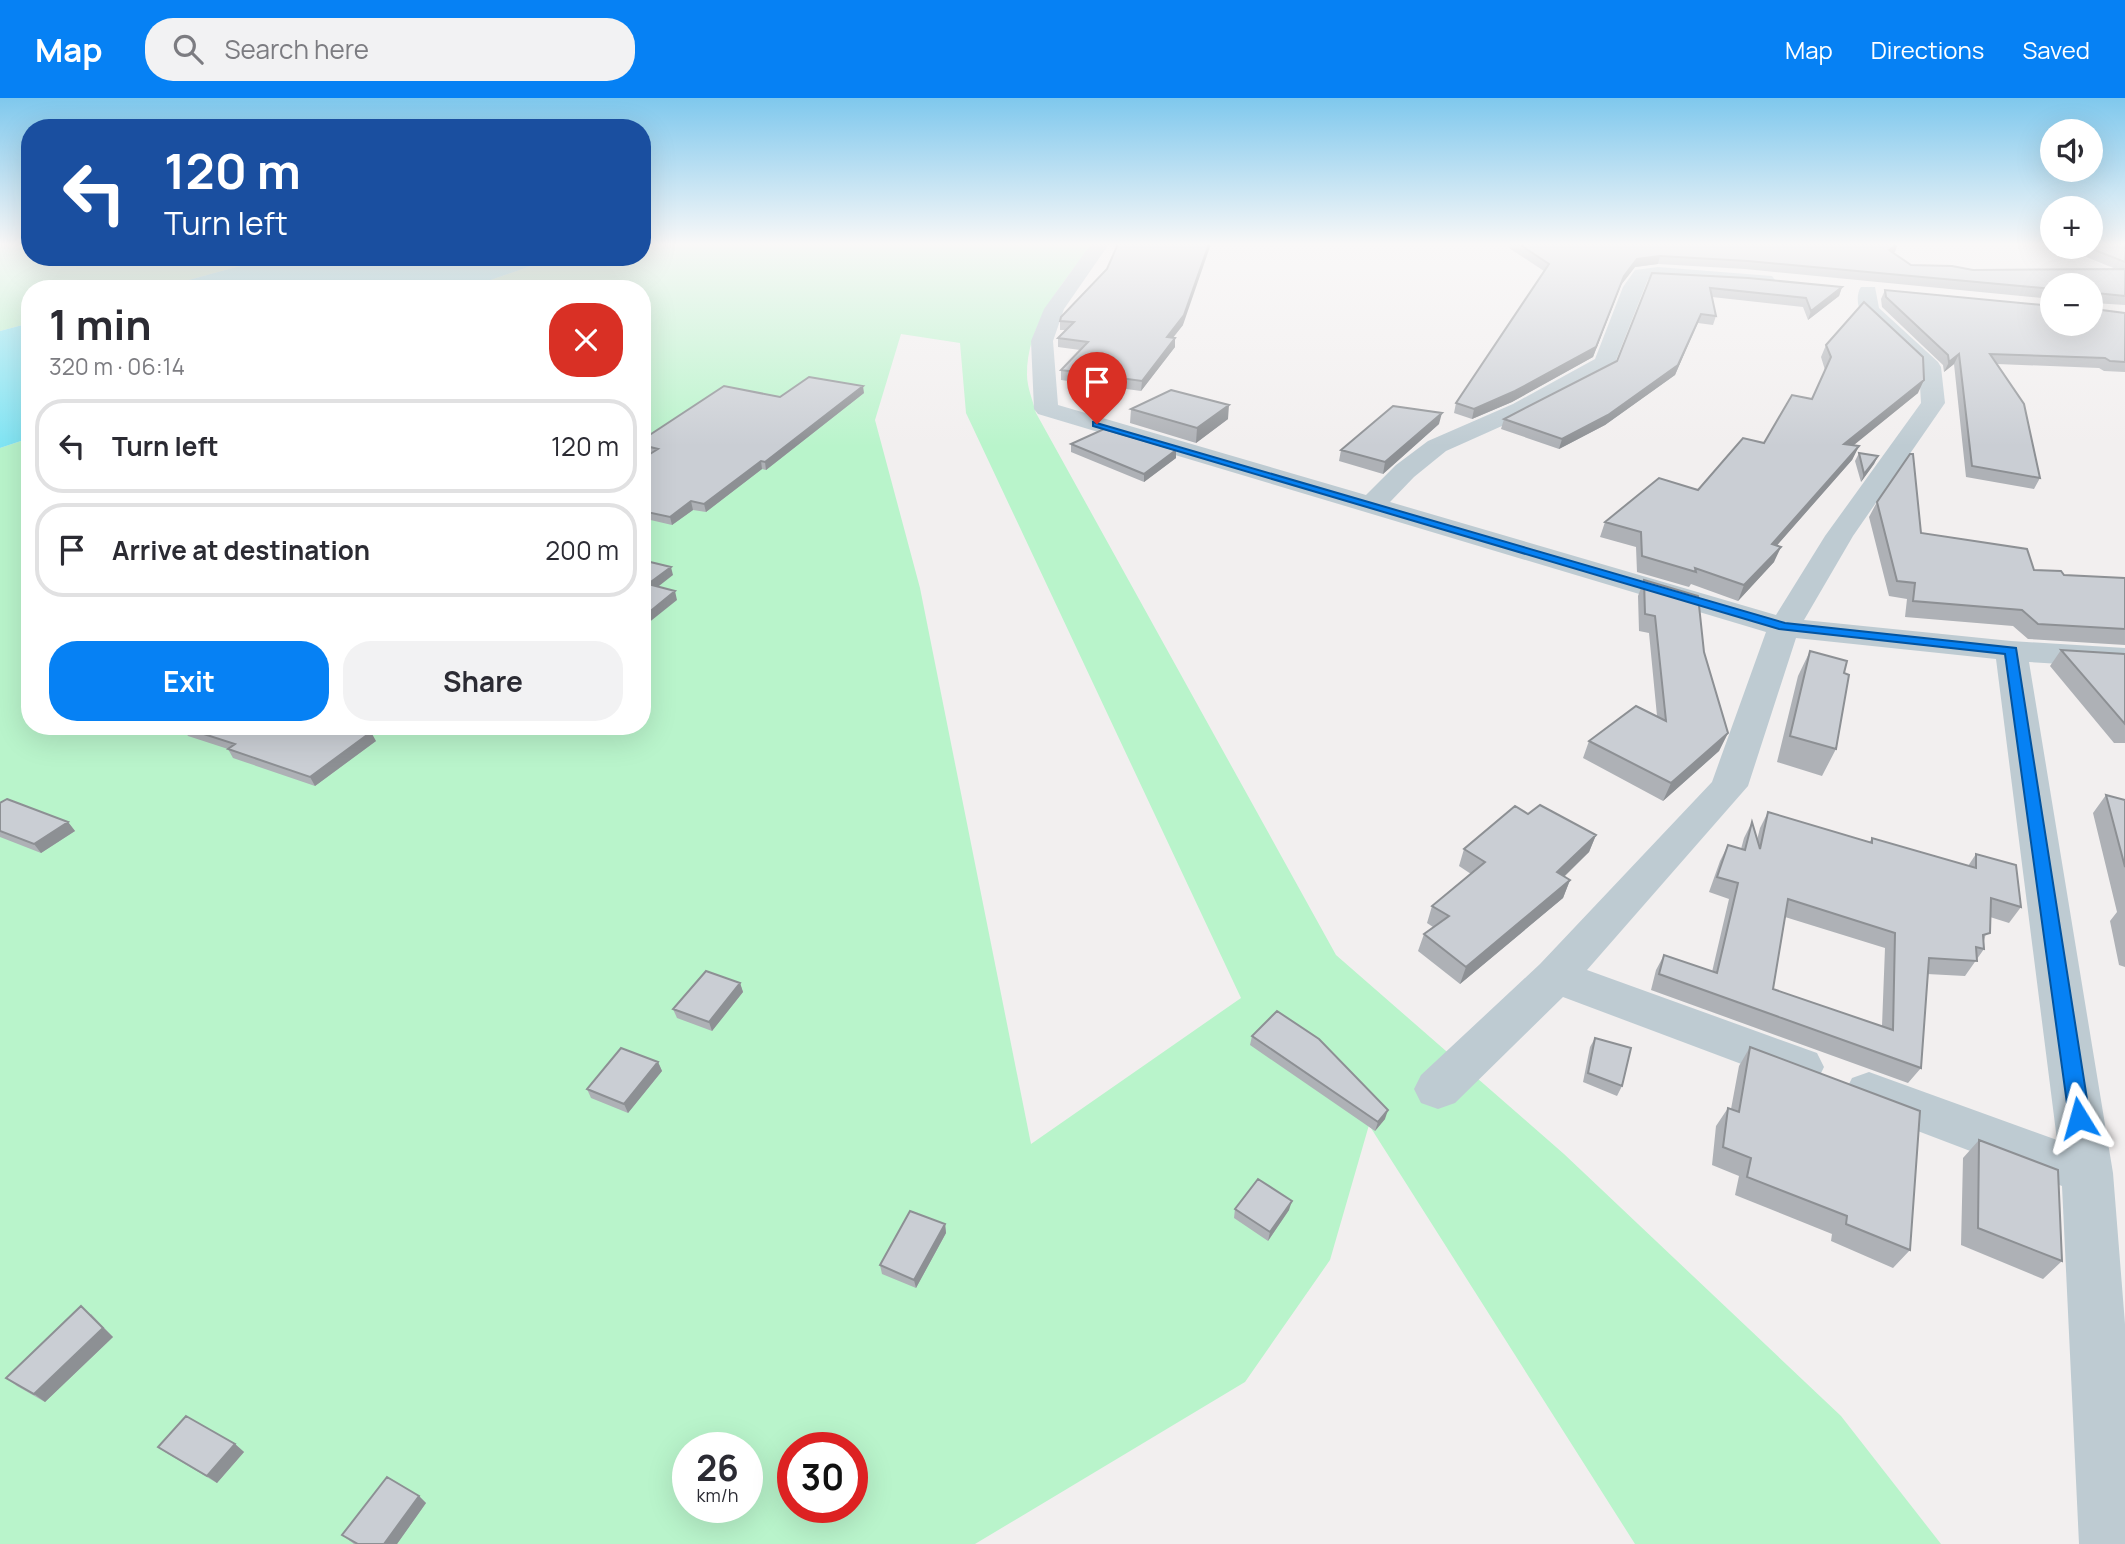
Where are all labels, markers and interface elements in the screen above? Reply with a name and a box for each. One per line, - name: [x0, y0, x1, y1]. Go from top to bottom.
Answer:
- search box: [145, 18, 635, 81]
- text: Map: [35, 27, 103, 72]
- icon: search: [169, 30, 207, 68]
- text: Search here: [225, 31, 369, 67]
- text: Map: [1785, 33, 1833, 66]
- text: Directions: [1871, 33, 1984, 66]
- text: Saved: [2022, 33, 2090, 66]
- map controls: [2040, 119, 2103, 336]
- button: sound: [2040, 119, 2103, 182]
- text: 120 m: [164, 137, 301, 204]
- icon: left: [49, 147, 140, 238]
- button: +: [2040, 196, 2103, 259]
- text: Turn left: [164, 201, 288, 245]
- button: −: [2040, 273, 2103, 336]
- text: 1 min: [49, 295, 152, 353]
- button: close: [549, 303, 623, 377]
- text: 320 m · 06:14: [49, 350, 185, 382]
- pin: [1067, 352, 1127, 424]
- icon: arrive: [1078, 363, 1116, 401]
- icon: left: [53, 427, 91, 465]
- text: Turn left: [112, 428, 219, 464]
- text: 120 m: [551, 428, 619, 464]
- icon: arrive: [53, 531, 91, 569]
- text: Arrive at destination: [112, 532, 370, 568]
- text: 200 m: [545, 532, 619, 568]
- button: Exit: [49, 641, 329, 721]
- button: Share: [343, 641, 623, 721]
- position arrow: [2042, 1081, 2116, 1155]
- speed limit sign: 30: [777, 1432, 868, 1523]
- text: 26: [696, 1444, 739, 1492]
- text: km/h: [697, 1483, 738, 1507]

